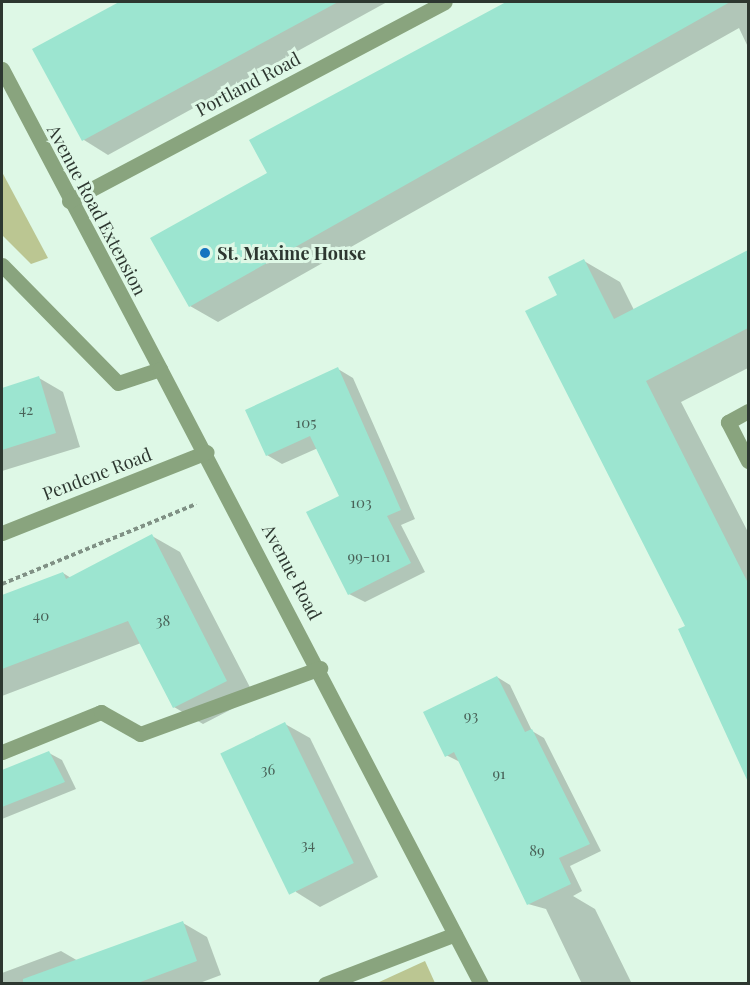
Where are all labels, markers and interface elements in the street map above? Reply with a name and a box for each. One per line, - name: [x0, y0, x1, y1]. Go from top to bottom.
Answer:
- street label: Portland Road: [192, 47, 304, 121]
- street label: Avenue Road Extension: [43, 121, 151, 299]
- place label: St. Maxime House: [217, 242, 366, 264]
- marker: St. Maxime House: [198, 246, 212, 260]
- house number: 42: [19, 401, 33, 419]
- house number: 105: [296, 414, 316, 432]
- street label: Pendene Road: [39, 443, 155, 505]
- house number: 103: [350, 494, 372, 512]
- street label: Avenue Road: [258, 521, 326, 623]
- house number: 99-101: [348, 548, 390, 566]
- house number: 40: [33, 607, 49, 625]
- house number: 38: [156, 612, 170, 630]
- house number: 93: [464, 707, 478, 725]
- house number: 36: [261, 761, 275, 779]
- house number: 91: [492, 765, 506, 783]
- house number: 34: [301, 836, 315, 854]
- house number: 89: [529, 842, 545, 860]

